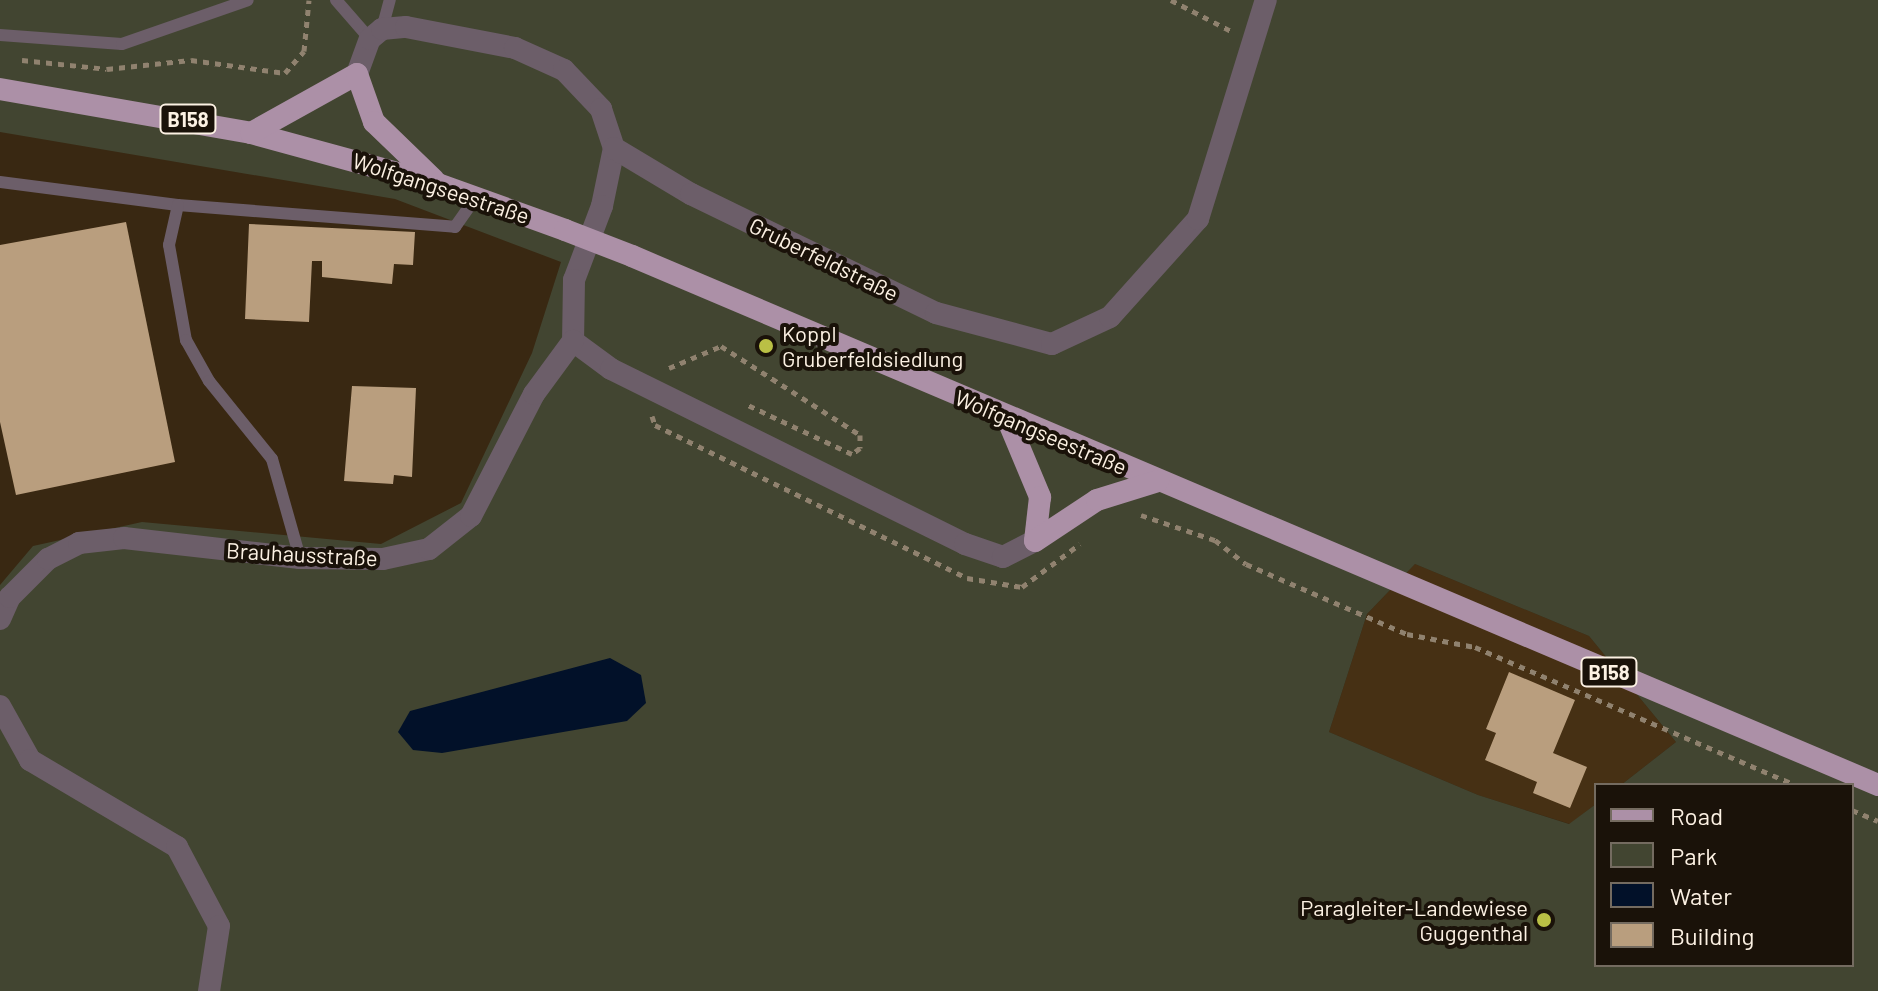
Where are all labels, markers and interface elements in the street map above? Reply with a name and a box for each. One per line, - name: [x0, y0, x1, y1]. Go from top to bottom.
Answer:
- road number: B158: [158, 103, 218, 135]
- street label: Wolfgangseestraße: [349, 147, 533, 229]
- street label: Gruberfeldstraße: [745, 212, 903, 306]
- place label: Koppl Gruberfeldsiedlung: [782, 320, 963, 372]
- marker: Koppl Gruberfeldsiedlung: [757, 337, 775, 355]
- street label: Wolfgangseestraße: [951, 384, 1131, 480]
- street label: Brauhausstraße: [226, 537, 378, 571]
- road number: B158: [1579, 656, 1639, 688]
- legend: [1594, 783, 1854, 967]
- text: Road: [1670, 801, 1723, 830]
- text: Park: [1670, 841, 1717, 870]
- text: Water: [1670, 881, 1732, 910]
- place label: Paragleiter-Landewiese Guggenthal: [1300, 894, 1528, 946]
- marker: Paragleiter-Landewiese Guggenthal: [1535, 911, 1553, 929]
- text: Building: [1670, 921, 1754, 950]

